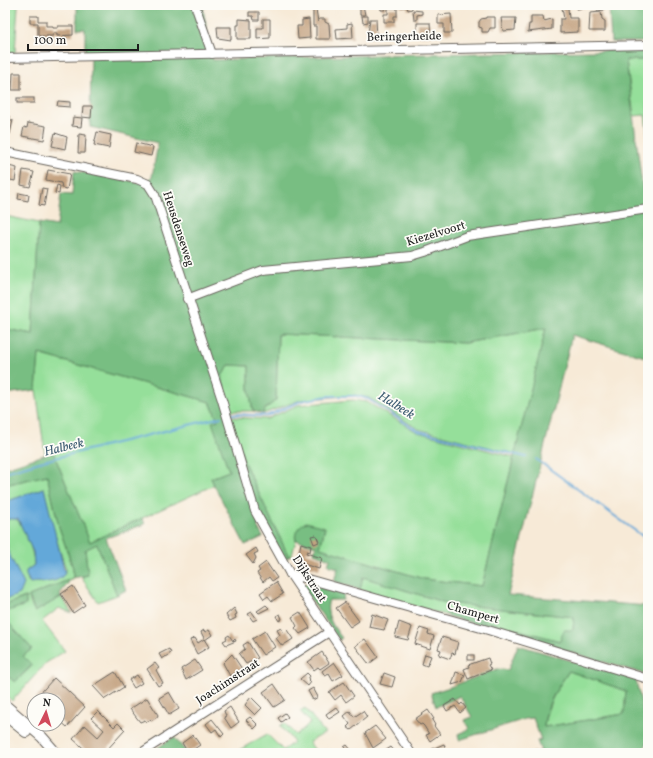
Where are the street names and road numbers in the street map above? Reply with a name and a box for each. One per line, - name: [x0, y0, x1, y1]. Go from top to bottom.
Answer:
- street label: Beringerheide: [366, 28, 442, 46]
- street label: Heusdenseweg: [158, 189, 198, 269]
- street label: Kiezelvoort: [405, 217, 467, 251]
- street label: Dijkstraat: [288, 553, 330, 605]
- street label: Champert: [445, 598, 501, 628]
- street label: Joachimstraat: [193, 655, 263, 709]

